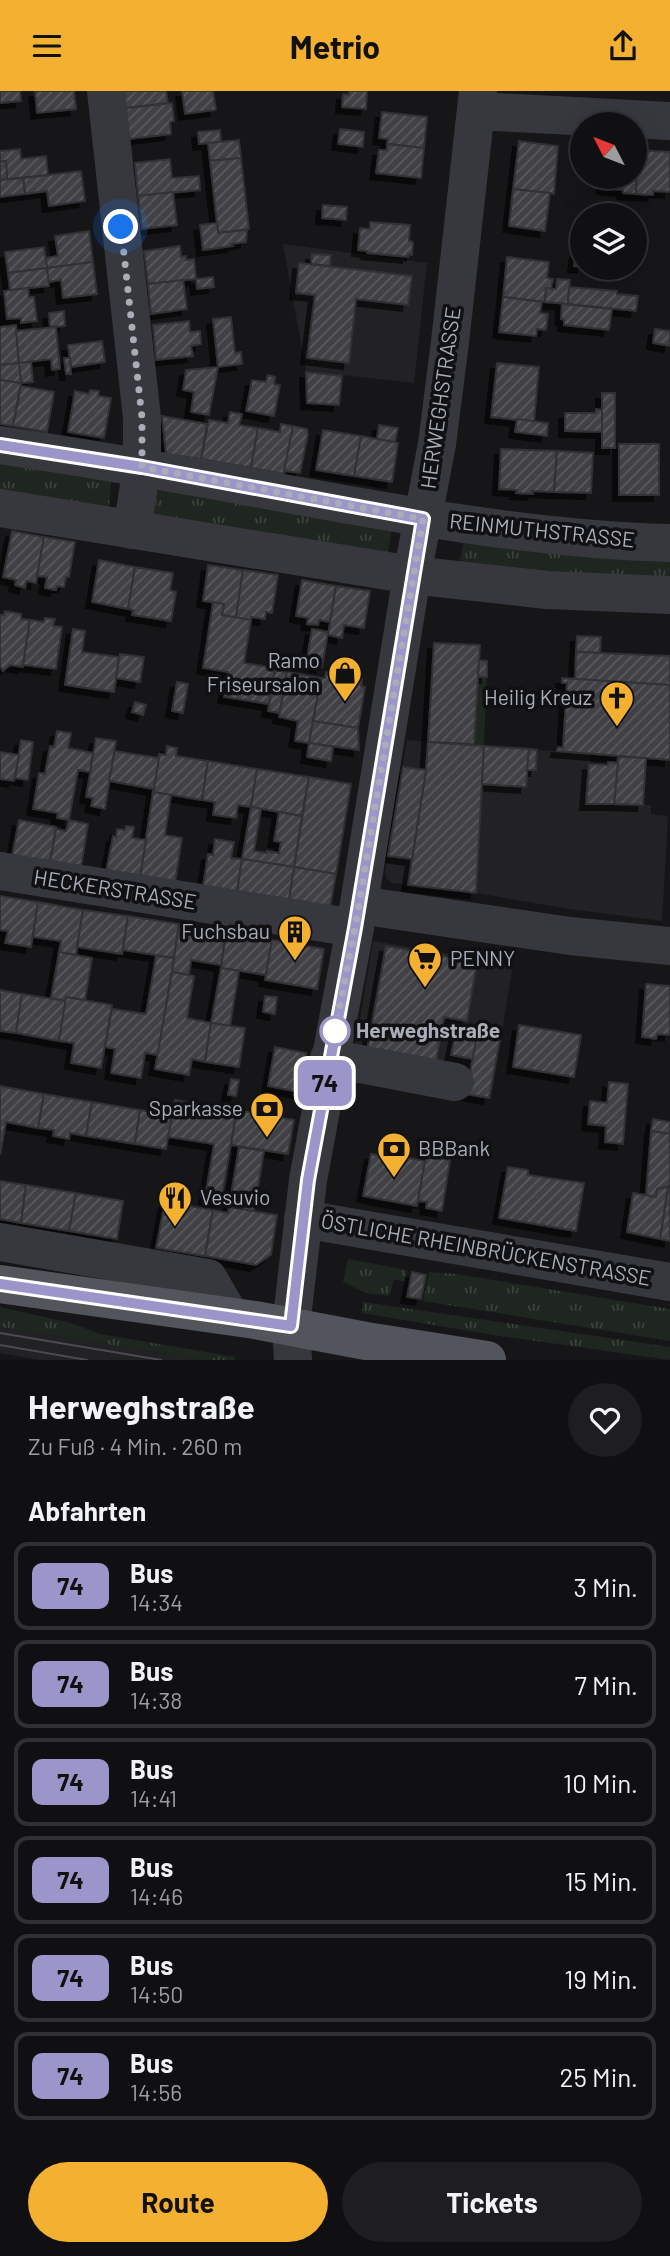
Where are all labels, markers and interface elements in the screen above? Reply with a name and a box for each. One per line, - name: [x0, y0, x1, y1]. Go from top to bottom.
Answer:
- icon: menu: [28, 27, 66, 65]
- text: Metrio: [290, 27, 380, 65]
- icon: share: [604, 27, 642, 65]
- north arrow: [570, 112, 648, 189]
- map controls: [570, 112, 647, 280]
- button: layers: [570, 203, 647, 280]
- your location: [103, 209, 138, 244]
- street label: HERWEGHSTRASSE: [414, 305, 465, 490]
- street label: REINMUTHSTRASSE: [448, 507, 636, 552]
- place label: Ramo Friseursalon: [207, 647, 320, 696]
- shop icon: Ramo Friseursalon: [326, 654, 364, 703]
- church icon: Heilig Kreuz: [598, 679, 636, 728]
- place label: Heilig Kreuz: [484, 684, 592, 709]
- street label: HECKERSTRASSE: [32, 863, 198, 914]
- building icon: Fuchsbau: [276, 913, 314, 962]
- place label: Fuchsbau: [181, 918, 270, 943]
- supermarket icon: PENNY: [406, 940, 444, 989]
- place label: PENNY: [450, 945, 515, 970]
- marker: Herweghstraße: [320, 1016, 350, 1046]
- place label: Herweghstraße: [356, 1017, 500, 1042]
- line badge: 74: [294, 1060, 356, 1106]
- text: 74: [312, 1068, 338, 1097]
- bank icon: Sparkasse: [248, 1090, 286, 1139]
- place label: Sparkasse: [149, 1095, 243, 1120]
- bank icon: BBBank: [375, 1130, 413, 1179]
- place label: BBBank: [418, 1135, 490, 1160]
- restaurant icon: Vesuvio: [156, 1179, 194, 1228]
- place label: Vesuvio: [200, 1184, 270, 1209]
- street label: ÖSTLICHE RHEINBRÜCKENSTRASSE: [319, 1207, 653, 1290]
- button: heart: [568, 1383, 642, 1457]
- text: Herweghstraße: [28, 1386, 255, 1426]
- text: Zu Fuß · 4 Min. · 260 m: [28, 1432, 242, 1460]
- text: Abfahrten: [28, 1495, 146, 1526]
- text: Bus: [130, 1557, 173, 1588]
- text: 74: [57, 1571, 84, 1600]
- text: 3 Min.: [573, 1571, 638, 1602]
- text: 14:34: [130, 1588, 183, 1616]
- text: Bus: [130, 1655, 173, 1686]
- text: 74: [57, 1669, 84, 1698]
- text: 7 Min.: [575, 1669, 638, 1700]
- text: 14:38: [130, 1686, 182, 1714]
- text: Bus: [130, 1753, 173, 1784]
- text: 74: [57, 1767, 84, 1796]
- text: 10 Min.: [563, 1767, 638, 1798]
- text: 14:41: [130, 1784, 177, 1812]
- text: Bus: [130, 1851, 173, 1882]
- text: 74: [57, 1865, 84, 1894]
- text: 15 Min.: [564, 1865, 638, 1896]
- text: 14:46: [130, 1882, 183, 1910]
- text: Bus: [130, 1949, 173, 1980]
- text: 74: [57, 1963, 84, 1992]
- text: 19 Min.: [564, 1963, 638, 1994]
- text: 14:50: [130, 1980, 183, 2008]
- text: Bus: [130, 2047, 173, 2078]
- text: 74: [57, 2061, 84, 2090]
- text: 25 Min.: [560, 2061, 638, 2092]
- text: 14:56: [130, 2078, 182, 2106]
- button: Route: [28, 2162, 328, 2242]
- button: Tickets: [342, 2162, 642, 2242]

